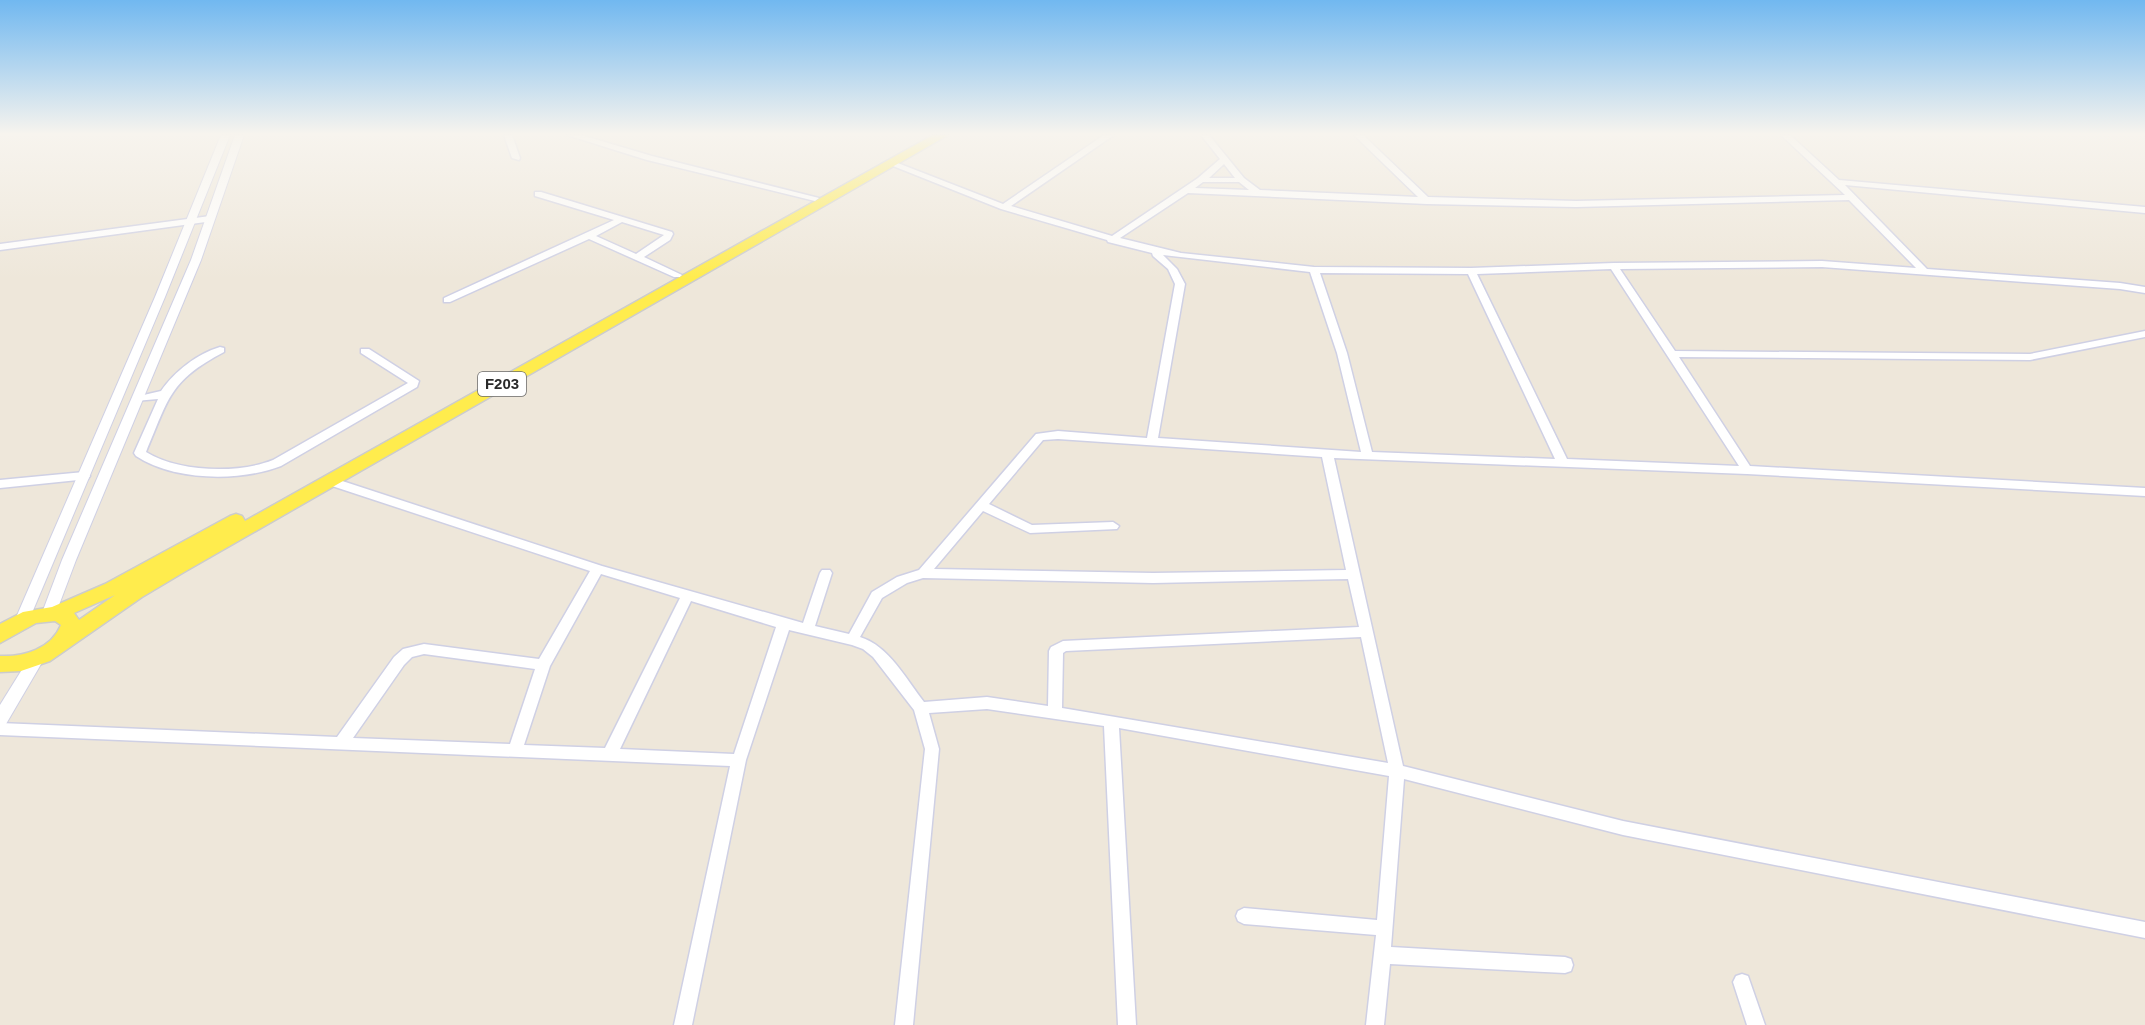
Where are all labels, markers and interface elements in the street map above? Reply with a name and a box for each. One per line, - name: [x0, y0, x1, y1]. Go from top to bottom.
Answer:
- road number: F203: [478, 372, 526, 396]

